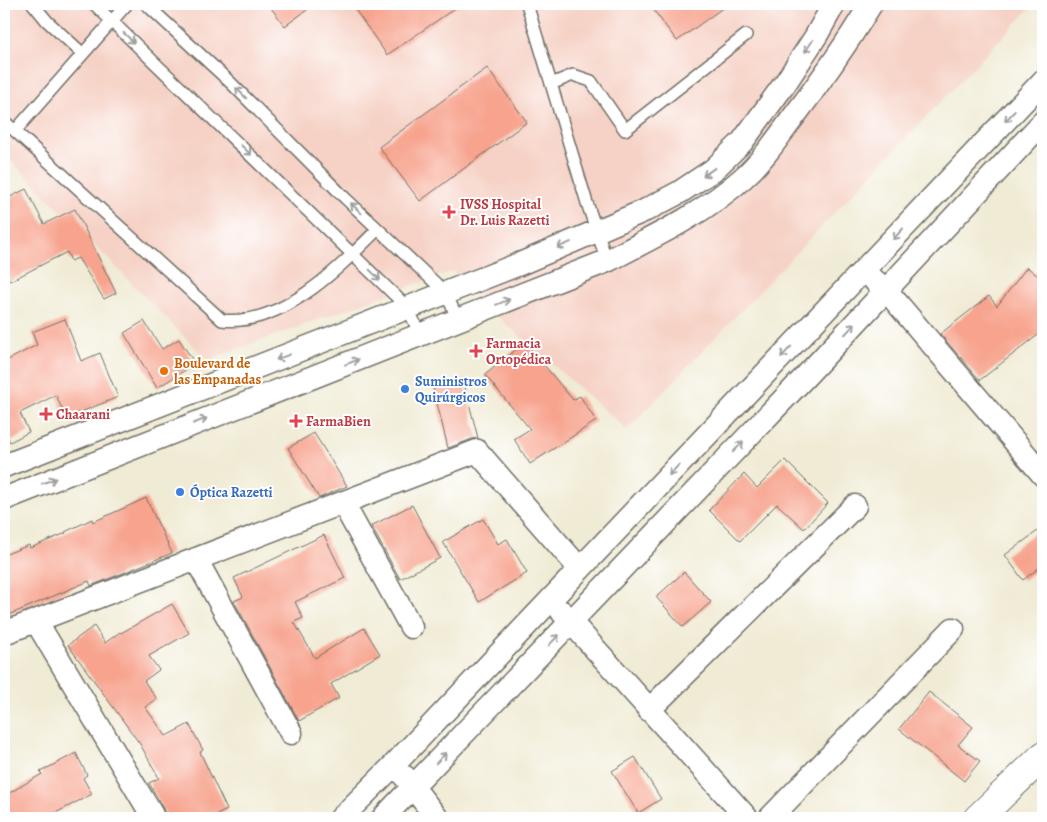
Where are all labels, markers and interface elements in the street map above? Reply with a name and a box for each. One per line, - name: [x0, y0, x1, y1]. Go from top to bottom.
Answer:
- one-way arrow: [122, 32, 135, 44]
- one-way arrow: [804, 38, 814, 52]
- one-way arrow: [235, 87, 247, 99]
- one-way arrow: [1004, 110, 1016, 122]
- one-way arrow: [240, 144, 252, 156]
- one-way arrow: [702, 167, 716, 177]
- place label: IVSS Hospital Dr. Luis Razetti: [460, 195, 550, 230]
- one-way arrow: [349, 202, 362, 214]
- marker: IVSS Hospital Dr. Luis Razetti: [442, 205, 456, 219]
- one-way arrow: [892, 228, 904, 240]
- one-way arrow: [557, 242, 572, 251]
- one-way arrow: [369, 269, 381, 281]
- one-way arrow: [495, 297, 510, 307]
- one-way arrow: [844, 322, 856, 335]
- place label: Farmacia Ortopédica: [486, 334, 551, 369]
- marker: Farmacia Ortopédica: [470, 345, 482, 357]
- one-way arrow: [780, 346, 792, 358]
- one-way arrow: [276, 353, 291, 362]
- place label: Boulevard de las Empanadas: [174, 354, 262, 389]
- one-way arrow: [344, 357, 359, 366]
- marker: Boulevard de las Empanadas: [158, 365, 170, 377]
- place label: Suministros Quirúrgicos: [415, 372, 487, 407]
- marker: Suministros Quirúrgicos: [399, 383, 411, 395]
- place label: Chaarani: [56, 405, 110, 424]
- marker: Chaarani: [40, 408, 52, 420]
- place label: FarmaBien: [306, 412, 371, 431]
- marker: FarmaBien: [290, 415, 302, 427]
- one-way arrow: [193, 416, 208, 425]
- one-way arrow: [732, 441, 745, 453]
- one-way arrow: [668, 464, 680, 476]
- one-way arrow: [41, 476, 56, 485]
- place label: Óptica Razetti: [190, 483, 273, 502]
- marker: Óptica Razetti: [174, 486, 186, 498]
- one-way arrow: [548, 634, 560, 647]
- one-way arrow: [435, 751, 447, 764]

